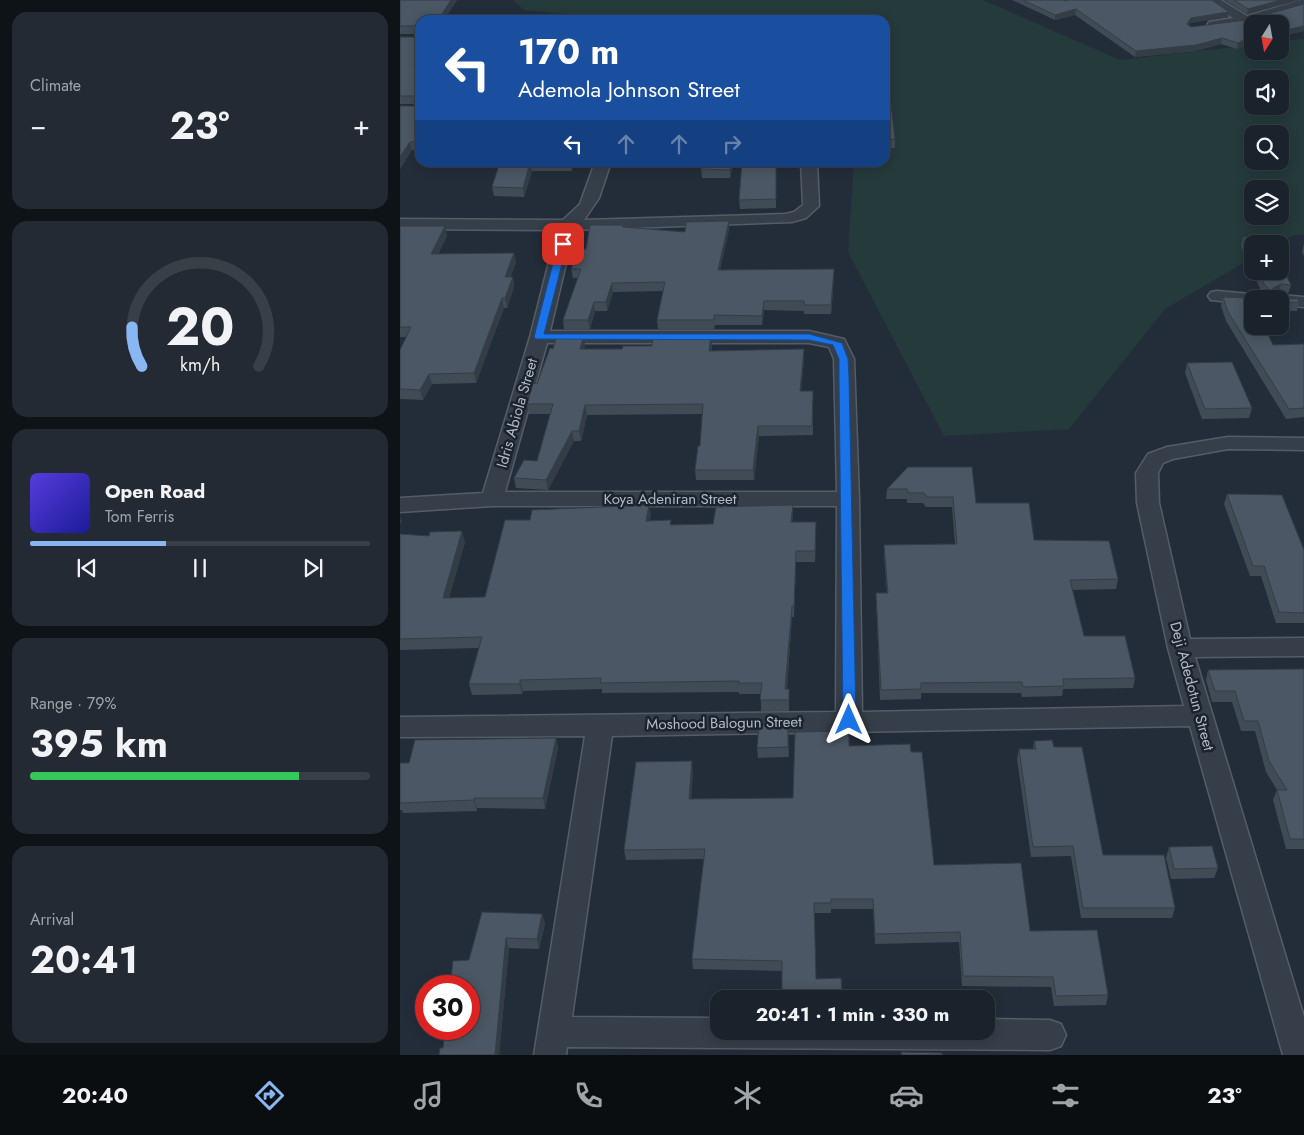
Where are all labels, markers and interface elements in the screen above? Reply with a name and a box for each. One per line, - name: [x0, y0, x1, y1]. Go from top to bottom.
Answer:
- north arrow: [1244, 15, 1289, 60]
- map controls: [1244, 15, 1289, 335]
- text: 170 m: [518, 27, 619, 77]
- icon: left: [435, 35, 500, 100]
- button: sound: [1244, 70, 1289, 115]
- text: Ademola Johnson Street: [518, 73, 740, 105]
- text: Climate: [30, 74, 81, 97]
- text: 23°: [170, 98, 230, 153]
- text: −: [30, 105, 47, 146]
- text: +: [353, 105, 370, 146]
- button: search: [1244, 125, 1289, 170]
- icon: left: [559, 130, 587, 158]
- icon: ahead: [612, 130, 640, 158]
- icon: ahead: [665, 130, 693, 158]
- icon: right: [718, 130, 746, 158]
- button: layers: [1244, 180, 1289, 225]
- pin: [542, 223, 584, 265]
- icon: arrive: [549, 230, 577, 258]
- button: +: [1244, 235, 1289, 280]
- text: 20: [166, 289, 234, 365]
- button: −: [1244, 290, 1289, 335]
- text: km/h: [180, 352, 220, 378]
- street label: Idris Abiola Street: [491, 355, 543, 470]
- text: Open Road: [105, 478, 205, 505]
- street label: Koya Adeniran Street: [604, 488, 737, 510]
- text: Tom Ferris: [105, 505, 174, 528]
- icon: previous: [73, 554, 101, 582]
- icon: pause: [186, 554, 214, 582]
- icon: next: [299, 554, 327, 582]
- street label: Deji Adedotun Street: [1164, 619, 1220, 753]
- text: Range · 79%: [30, 692, 116, 715]
- position arrow: [822, 693, 874, 745]
- street label: Moshood Balogun Street: [646, 711, 802, 735]
- text: 395 km: [30, 716, 168, 771]
- text: Arrival: [30, 908, 74, 931]
- text: 20:41: [30, 932, 138, 987]
- speed limit sign: 30: [415, 975, 480, 1040]
- text: 20:41 · 1 min · 330 m: [756, 1001, 949, 1028]
- icon: directions: [252, 1078, 287, 1113]
- icon: music: [411, 1078, 446, 1113]
- icon: phone: [571, 1078, 606, 1113]
- icon: climate: [730, 1078, 765, 1113]
- icon: car: [889, 1078, 924, 1113]
- icon: filters: [1048, 1078, 1083, 1113]
- text: 20:40: [62, 1079, 128, 1111]
- text: 23°: [1207, 1079, 1242, 1111]

